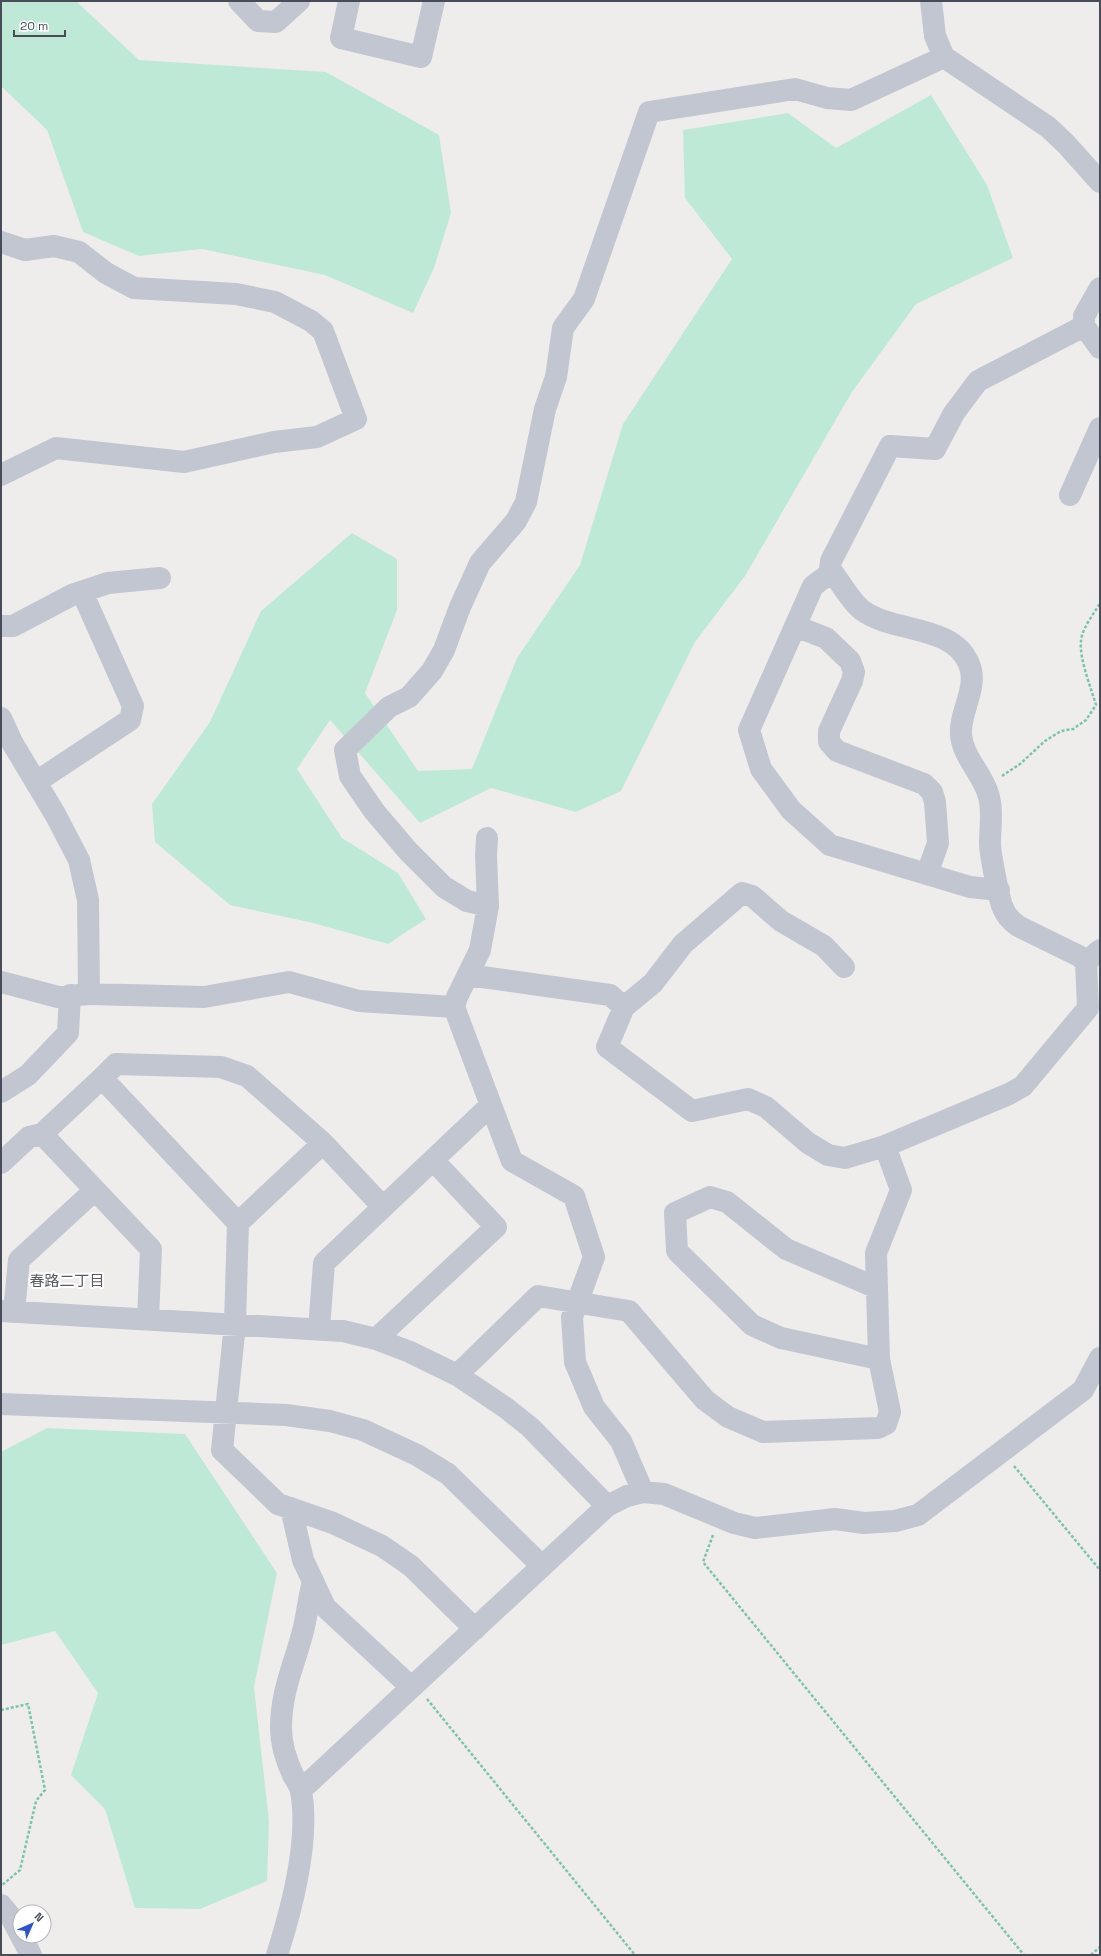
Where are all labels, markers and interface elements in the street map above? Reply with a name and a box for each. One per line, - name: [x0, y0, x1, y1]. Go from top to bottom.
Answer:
- scale bar: [14, 12, 65, 38]
- text: 20 m: [20, 18, 48, 34]
- district label: 春路二丁目: [29, 1271, 105, 1290]
- north arrow: [12, 1904, 52, 1944]
- text: N: [32, 1909, 47, 1924]

